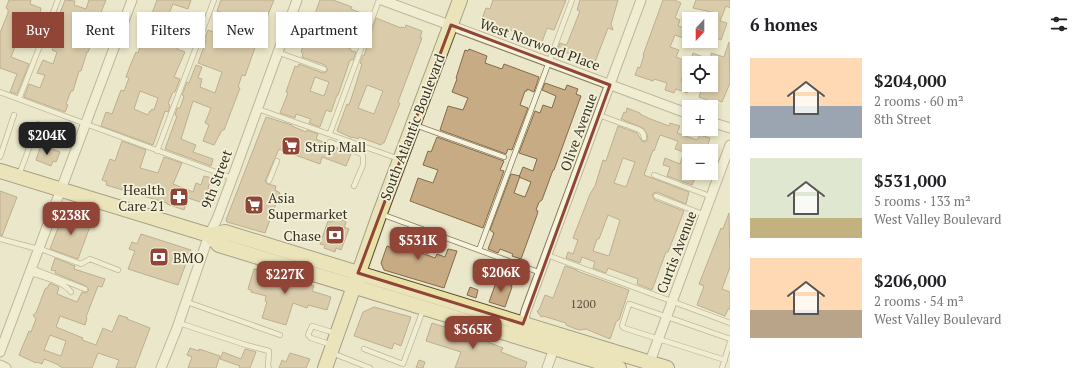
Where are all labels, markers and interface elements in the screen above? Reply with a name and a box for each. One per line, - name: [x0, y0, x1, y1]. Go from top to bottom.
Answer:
- chip: Buy: [12, 12, 64, 48]
- chip: Rent: [72, 12, 129, 48]
- chip: Filters: [137, 12, 205, 48]
- chip: New: [213, 12, 268, 48]
- chip: Apartment: [276, 12, 372, 48]
- north arrow: [682, 12, 718, 48]
- map controls: [682, 12, 718, 180]
- street label: West Norwood Place: [477, 13, 603, 75]
- text: 6 homes: [750, 13, 818, 36]
- icon: filters: [1048, 13, 1070, 35]
- street label: South Atlantic Boulevard: [375, 51, 449, 203]
- button: locate: [682, 56, 718, 92]
- text: $204,000: [874, 69, 946, 92]
- icon: home: [782, 74, 830, 122]
- street label: Olive Avenue: [555, 90, 601, 174]
- text: 2 rooms · 60 m²: [874, 92, 964, 110]
- button: +: [682, 100, 718, 136]
- text: 8th Street: [874, 110, 931, 128]
- pin: $204K: [19, 122, 75, 156]
- text: $204K: [28, 126, 66, 144]
- supermarket icon: Strip Mall: [280, 135, 302, 157]
- place label: Strip Mall: [305, 137, 366, 156]
- button: −: [682, 144, 718, 180]
- street label: 9th Street: [196, 146, 236, 211]
- text: $531,000: [874, 169, 946, 192]
- icon: home: [782, 174, 830, 222]
- place label: Health Care 21: [118, 180, 165, 215]
- pharmacy icon: Health Care 21: [168, 186, 190, 208]
- place label: Asia Supermarket: [268, 188, 349, 223]
- text: 5 rooms · 133 m²: [874, 192, 971, 210]
- supermarket icon: Asia Supermarket: [243, 194, 265, 216]
- pin: $238K: [43, 202, 99, 236]
- text: $238K: [52, 206, 90, 224]
- street label: Curtis Avenue: [652, 208, 700, 296]
- text: West Valley Boulevard: [874, 210, 1002, 228]
- bank icon: Chase: [324, 224, 346, 246]
- place label: Chase: [284, 226, 321, 245]
- pin: $531K: [390, 227, 446, 261]
- text: $531K: [399, 231, 437, 249]
- bank icon: BMO: [148, 246, 170, 268]
- place label: BMO: [173, 248, 204, 267]
- pin: $206K: [473, 259, 529, 293]
- pin: $227K: [257, 261, 313, 295]
- text: $206K: [482, 263, 520, 281]
- text: $227K: [266, 265, 304, 283]
- text: $206,000: [874, 269, 946, 292]
- icon: home: [782, 274, 830, 322]
- text: 2 rooms · 54 m²: [874, 292, 964, 310]
- house number: 1200: [570, 296, 596, 311]
- text: West Valley Boulevard: [874, 310, 1002, 328]
- pin: $565K: [445, 316, 501, 350]
- text: $565K: [454, 320, 492, 338]

